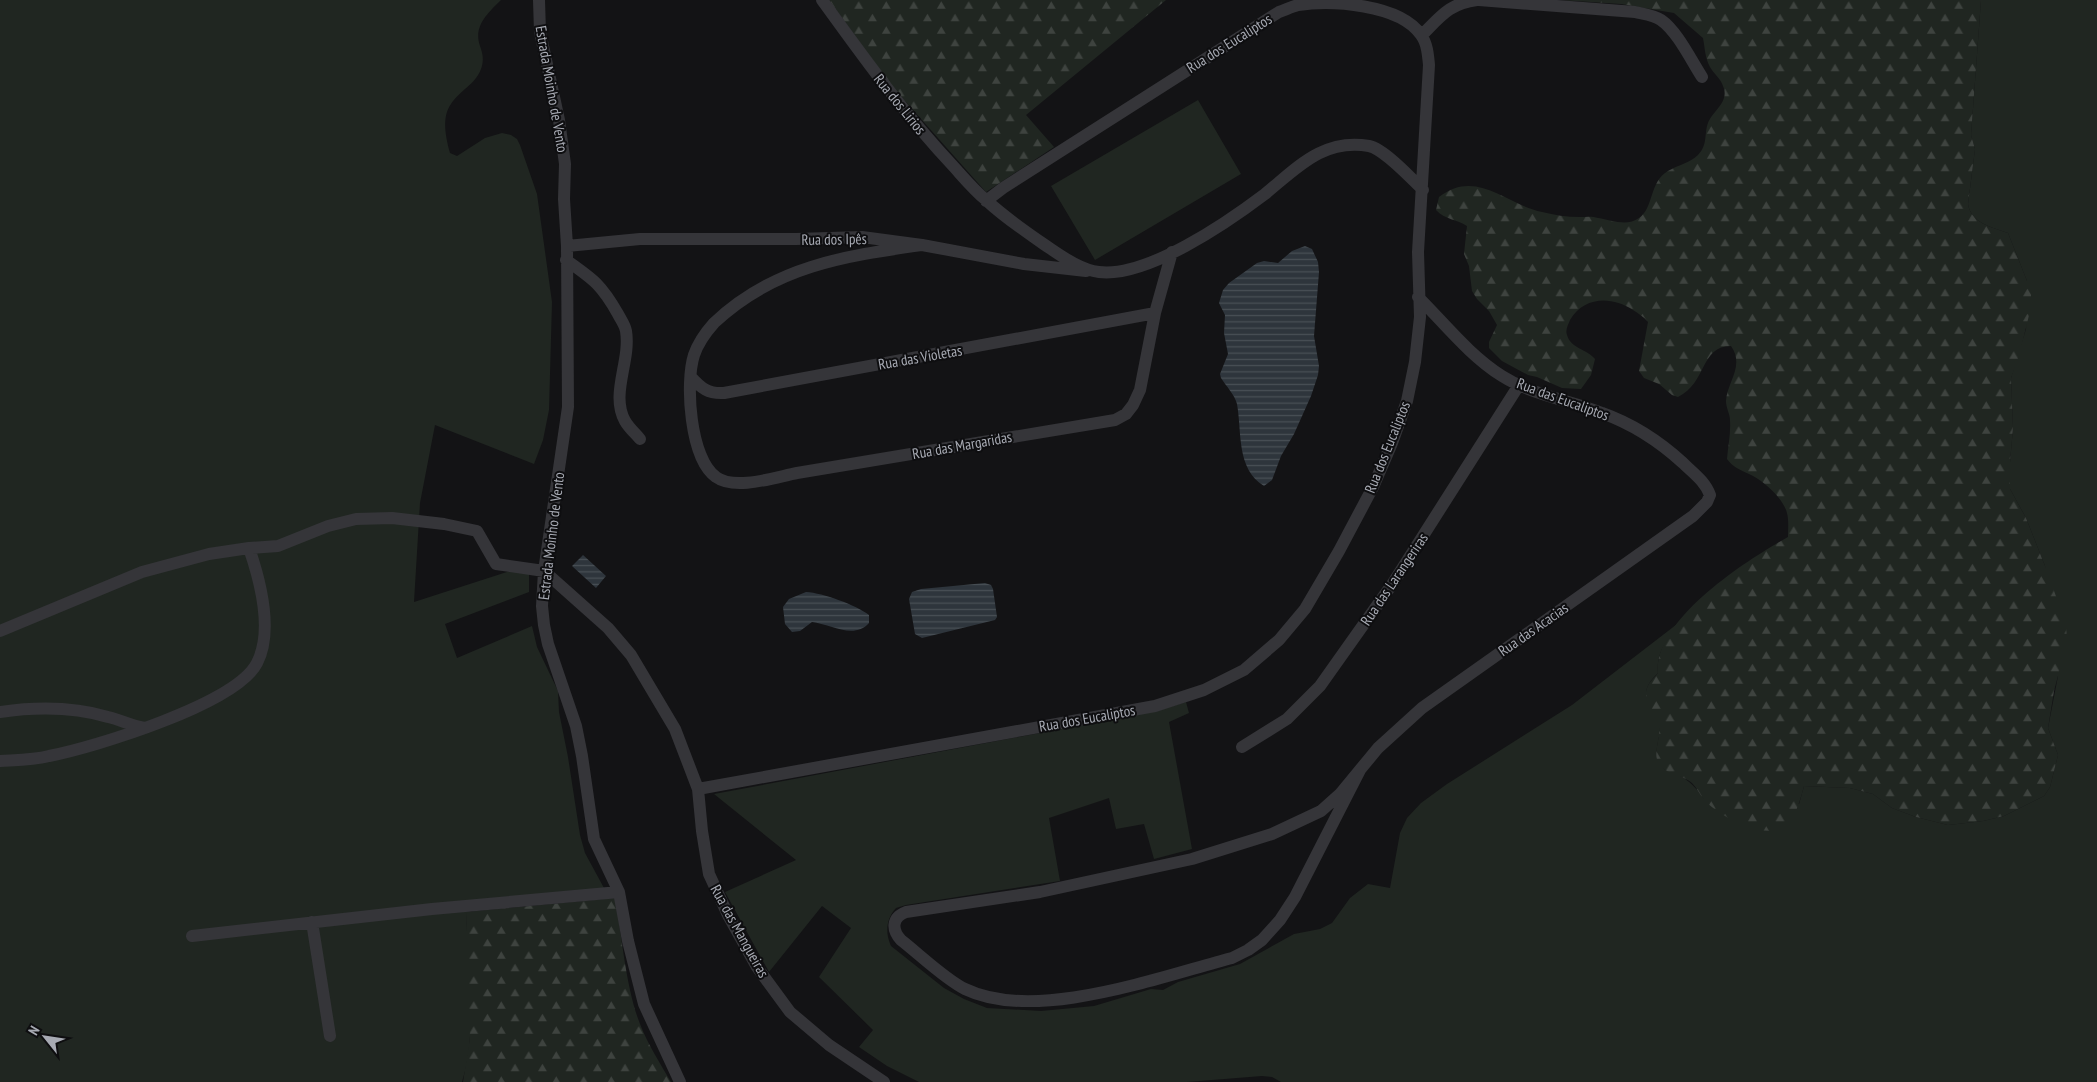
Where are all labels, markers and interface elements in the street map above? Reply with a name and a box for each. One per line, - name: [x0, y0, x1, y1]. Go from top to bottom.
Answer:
- street label: Rua dos Eucaliptos: [1183, 9, 1275, 77]
- street label: Estrada Moinho de Vento: [531, 24, 573, 154]
- street label: Rua dos Lirios: [870, 70, 930, 138]
- street label: Rua dos Ipês: [801, 229, 867, 249]
- street label: Rua das Violetas: [877, 340, 963, 374]
- street label: Rua das Eucaliptos: [1514, 374, 1612, 424]
- street label: Rua dos Eucaliptos: [1360, 398, 1414, 496]
- street label: Rua das Margaridas: [911, 427, 1013, 463]
- street label: Estrada Moinho de Vento: [534, 471, 568, 601]
- street label: Rua das Larangeriras: [1356, 529, 1432, 629]
- street label: Rua das Acacias: [1494, 598, 1572, 660]
- street label: Rua dos Eucaliptos: [1037, 700, 1137, 736]
- street label: Rua das Mangueiras: [707, 881, 773, 981]
- north arrow: [20, 1012, 70, 1062]
- text: N: [24, 1023, 43, 1038]

